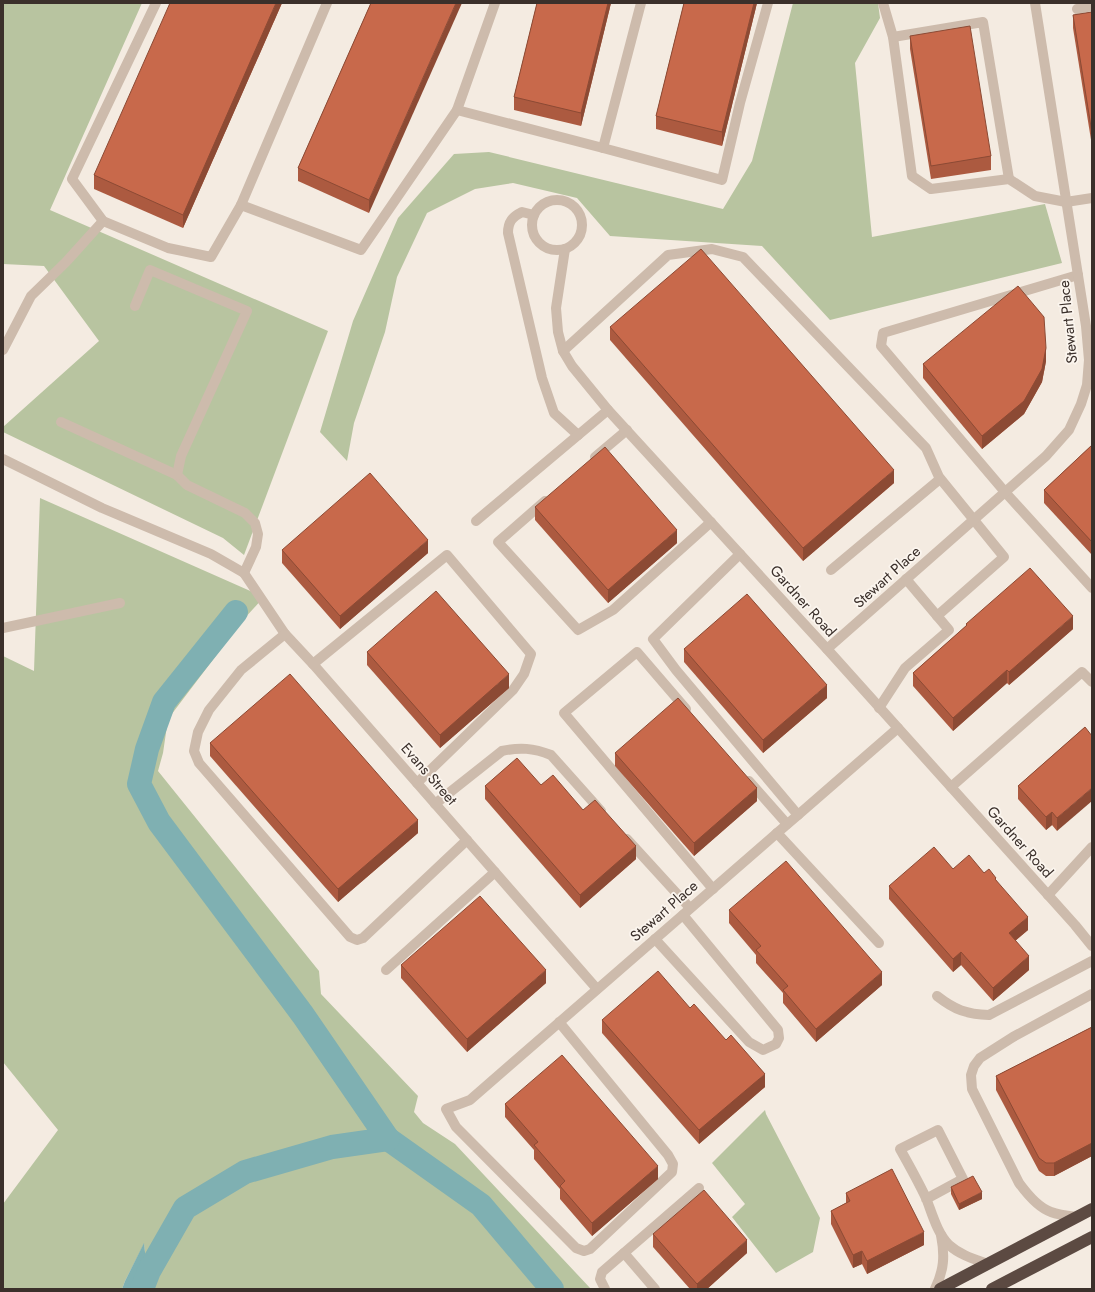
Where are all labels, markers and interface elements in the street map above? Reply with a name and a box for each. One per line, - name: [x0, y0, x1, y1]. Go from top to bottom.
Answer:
- street label: Stewart Place: [1053, 279, 1083, 365]
- street label: Stewart Place: [849, 541, 926, 613]
- street label: Gardner Road: [765, 560, 841, 642]
- street label: Evans Street: [396, 738, 463, 810]
- street label: Gardner Road: [982, 801, 1058, 883]
- street label: Stewart Place: [625, 875, 703, 947]

